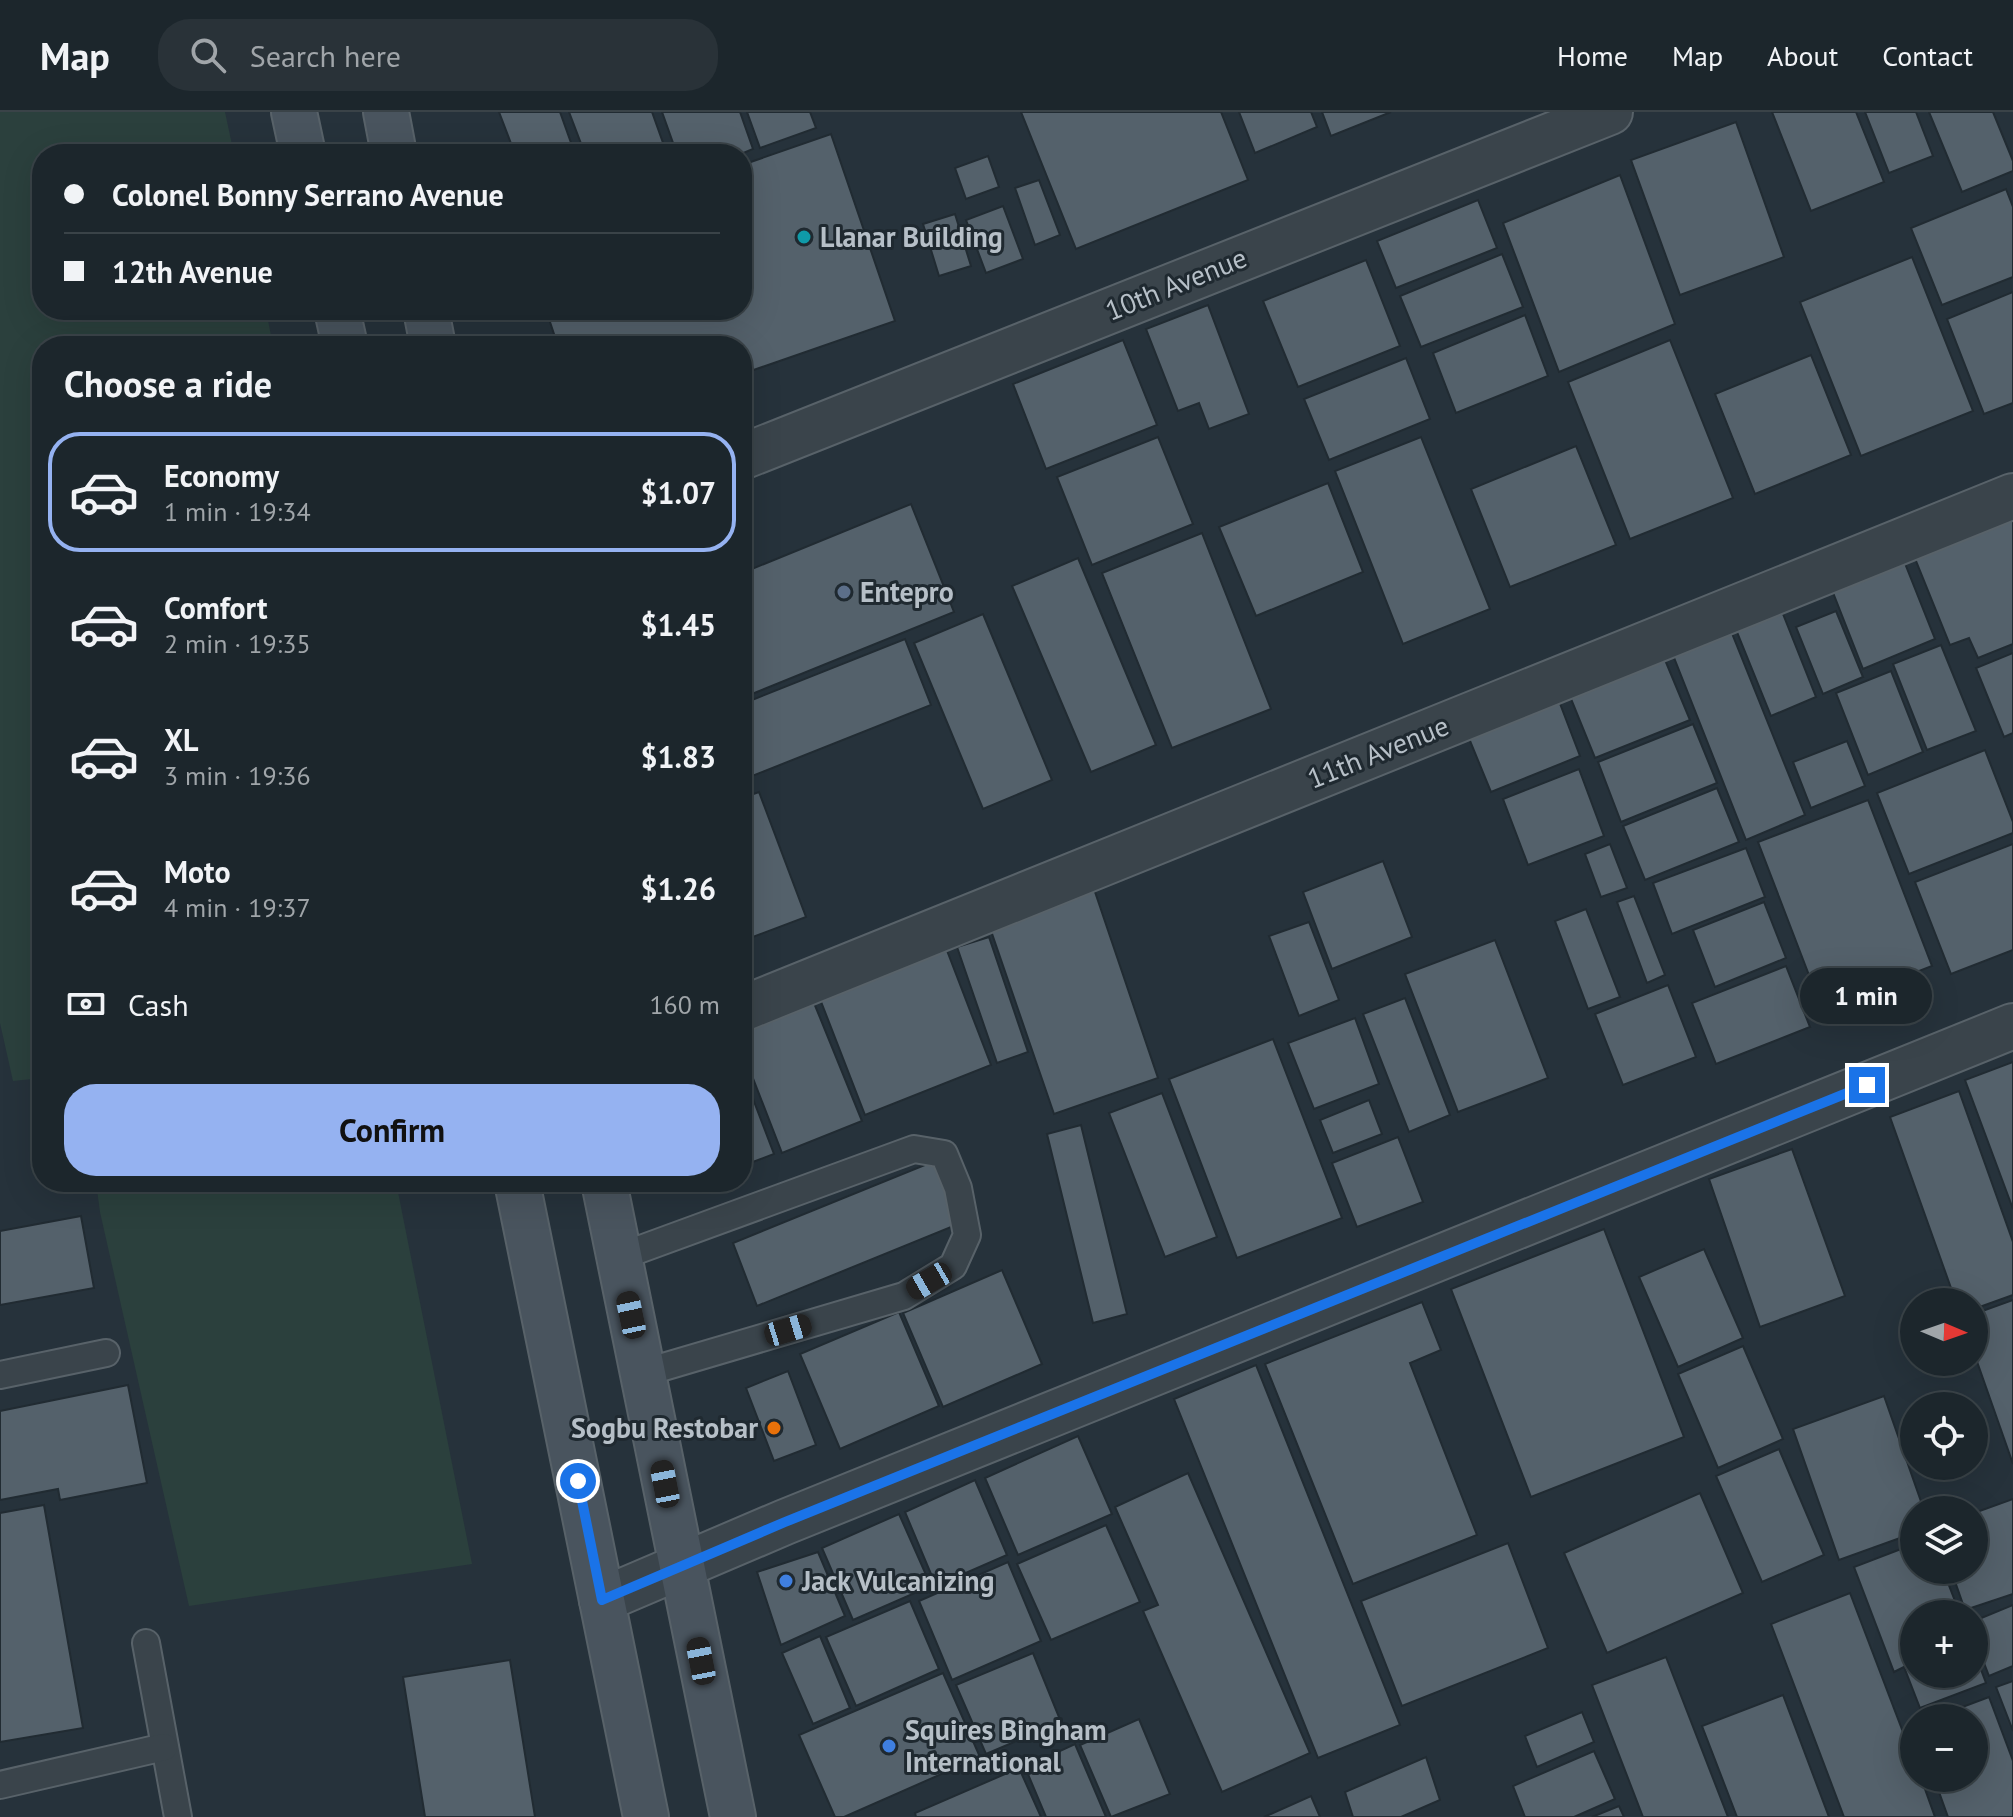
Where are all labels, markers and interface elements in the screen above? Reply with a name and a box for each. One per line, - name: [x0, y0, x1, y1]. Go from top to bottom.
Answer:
- search box: [158, 19, 718, 91]
- text: Map: [40, 31, 110, 80]
- icon: search: [186, 33, 230, 77]
- text: Search here: [250, 36, 401, 75]
- text: Home: [1557, 37, 1628, 74]
- text: Map: [1672, 37, 1723, 74]
- text: About: [1767, 37, 1838, 74]
- text: Contact: [1882, 37, 1973, 74]
- text: Colonel Bonny Serrano Avenue: [112, 175, 504, 214]
- place label: Llanar Building: [820, 218, 1003, 255]
- marker: Llanar Building: [795, 228, 813, 246]
- street label: 10th Avenue: [1100, 238, 1252, 329]
- text: 12th Avenue: [112, 252, 273, 291]
- text: Choose a ride: [64, 360, 272, 407]
- icon: car: [68, 456, 140, 528]
- text: Economy: [164, 456, 279, 495]
- text: $1.07: [641, 473, 716, 512]
- text: 1 min · 19:34: [164, 495, 311, 528]
- place label: Entepro: [860, 573, 954, 610]
- marker: Entepro: [835, 583, 853, 601]
- icon: car: [68, 588, 140, 660]
- text: Comfort: [164, 588, 267, 627]
- text: $1.45: [641, 605, 716, 644]
- text: 2 min · 19:35: [164, 627, 311, 660]
- street label: 11th Avenue: [1302, 706, 1454, 797]
- icon: car: [68, 720, 140, 792]
- text: XL: [164, 720, 198, 759]
- text: $1.83: [641, 737, 716, 776]
- text: 3 min · 19:36: [164, 759, 311, 792]
- icon: car: [68, 852, 140, 924]
- text: Moto: [164, 852, 231, 891]
- text: $1.26: [641, 869, 716, 908]
- text: 4 min · 19:37: [164, 891, 311, 924]
- callout: 1 min: [1801, 969, 1933, 1025]
- text: 1 min: [1834, 979, 1898, 1012]
- icon: cash: [64, 982, 108, 1026]
- text: Cash: [128, 985, 189, 1024]
- text: 160 m: [649, 988, 720, 1021]
- route end: [1849, 1067, 1885, 1103]
- button: Confirm: [64, 1084, 720, 1176]
- car: [902, 1259, 956, 1303]
- north arrow: [1900, 1288, 1988, 1376]
- map controls: [1900, 1288, 1988, 1792]
- car: [614, 1289, 648, 1341]
- car: [762, 1312, 814, 1348]
- button: locate: [1900, 1392, 1988, 1480]
- place label: Sogbu Restobar: [571, 1409, 758, 1446]
- marker: Sogbu Restobar: [765, 1419, 783, 1437]
- car: [649, 1458, 681, 1510]
- route start: [560, 1463, 596, 1499]
- button: layers: [1900, 1496, 1988, 1584]
- place label: Jack Vulcanizing: [801, 1562, 995, 1599]
- marker: Jack Vulcanizing: [777, 1572, 795, 1590]
- button: +: [1900, 1600, 1988, 1688]
- car: [685, 1635, 717, 1687]
- button: −: [1900, 1704, 1988, 1792]
- place label: Squires Bingham International: [905, 1711, 1106, 1780]
- marker: Squires Bingham International: [880, 1737, 898, 1755]

